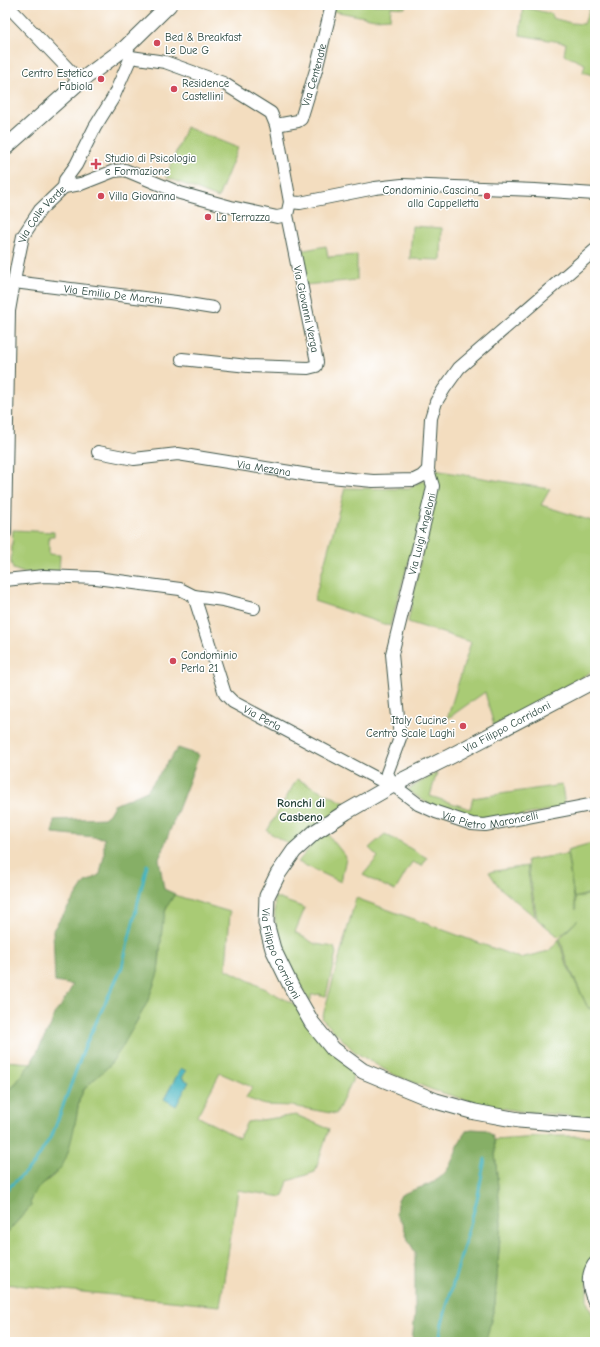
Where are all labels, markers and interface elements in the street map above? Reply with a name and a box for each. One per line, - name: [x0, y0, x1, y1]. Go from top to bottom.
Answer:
- place label: Bed & Breakfast Le Due G: [165, 31, 242, 57]
- marker: Bed & Breakfast Le Due G: [152, 38, 162, 48]
- street label: Via Centenate: [299, 42, 329, 108]
- place label: Centro Estetico Fabiola: [22, 67, 93, 93]
- marker: Centro Estetico Fabiola: [96, 74, 106, 84]
- place label: Residence Castellini: [182, 77, 230, 103]
- marker: Residence Castellini: [169, 84, 179, 94]
- place label: Studio di Psicologia e Formazione: [105, 152, 196, 178]
- marker: Studio di Psicologia e Formazione: [90, 158, 102, 170]
- street label: Via Colle Verde: [15, 182, 69, 244]
- place label: Condominio Cascina alla Cappelletta: [382, 184, 479, 210]
- place label: Villa Giovanna: [109, 190, 176, 203]
- marker: Villa Giovanna: [96, 191, 106, 201]
- marker: Condominio Cascina alla Cappelletta: [482, 191, 492, 201]
- place label: La Terrazza: [216, 211, 270, 224]
- marker: La Terrazza: [203, 212, 213, 222]
- street label: Via Giovanni Verga: [290, 264, 322, 354]
- street label: Via Emilio De Marchi: [63, 282, 163, 307]
- street label: Via Mezana: [236, 457, 292, 479]
- street label: Via Luigi Angeloni: [405, 492, 438, 576]
- place label: Condominio Perla 21: [181, 649, 237, 675]
- marker: Condominio Perla 21: [168, 656, 178, 666]
- street label: Via Filippo Corridoni: [461, 699, 553, 755]
- street label: Via Perla: [241, 702, 284, 733]
- place label: Italy Cucine - Centro Scale Laghi: [366, 714, 455, 740]
- marker: Italy Cucine - Centro Scale Laghi: [458, 721, 468, 731]
- district label: Ronchi di Casbeno: [277, 796, 325, 824]
- street label: Via Pietro Maroncelli: [440, 808, 539, 832]
- street label: Via Filippo Corridoni: [259, 908, 303, 1001]

